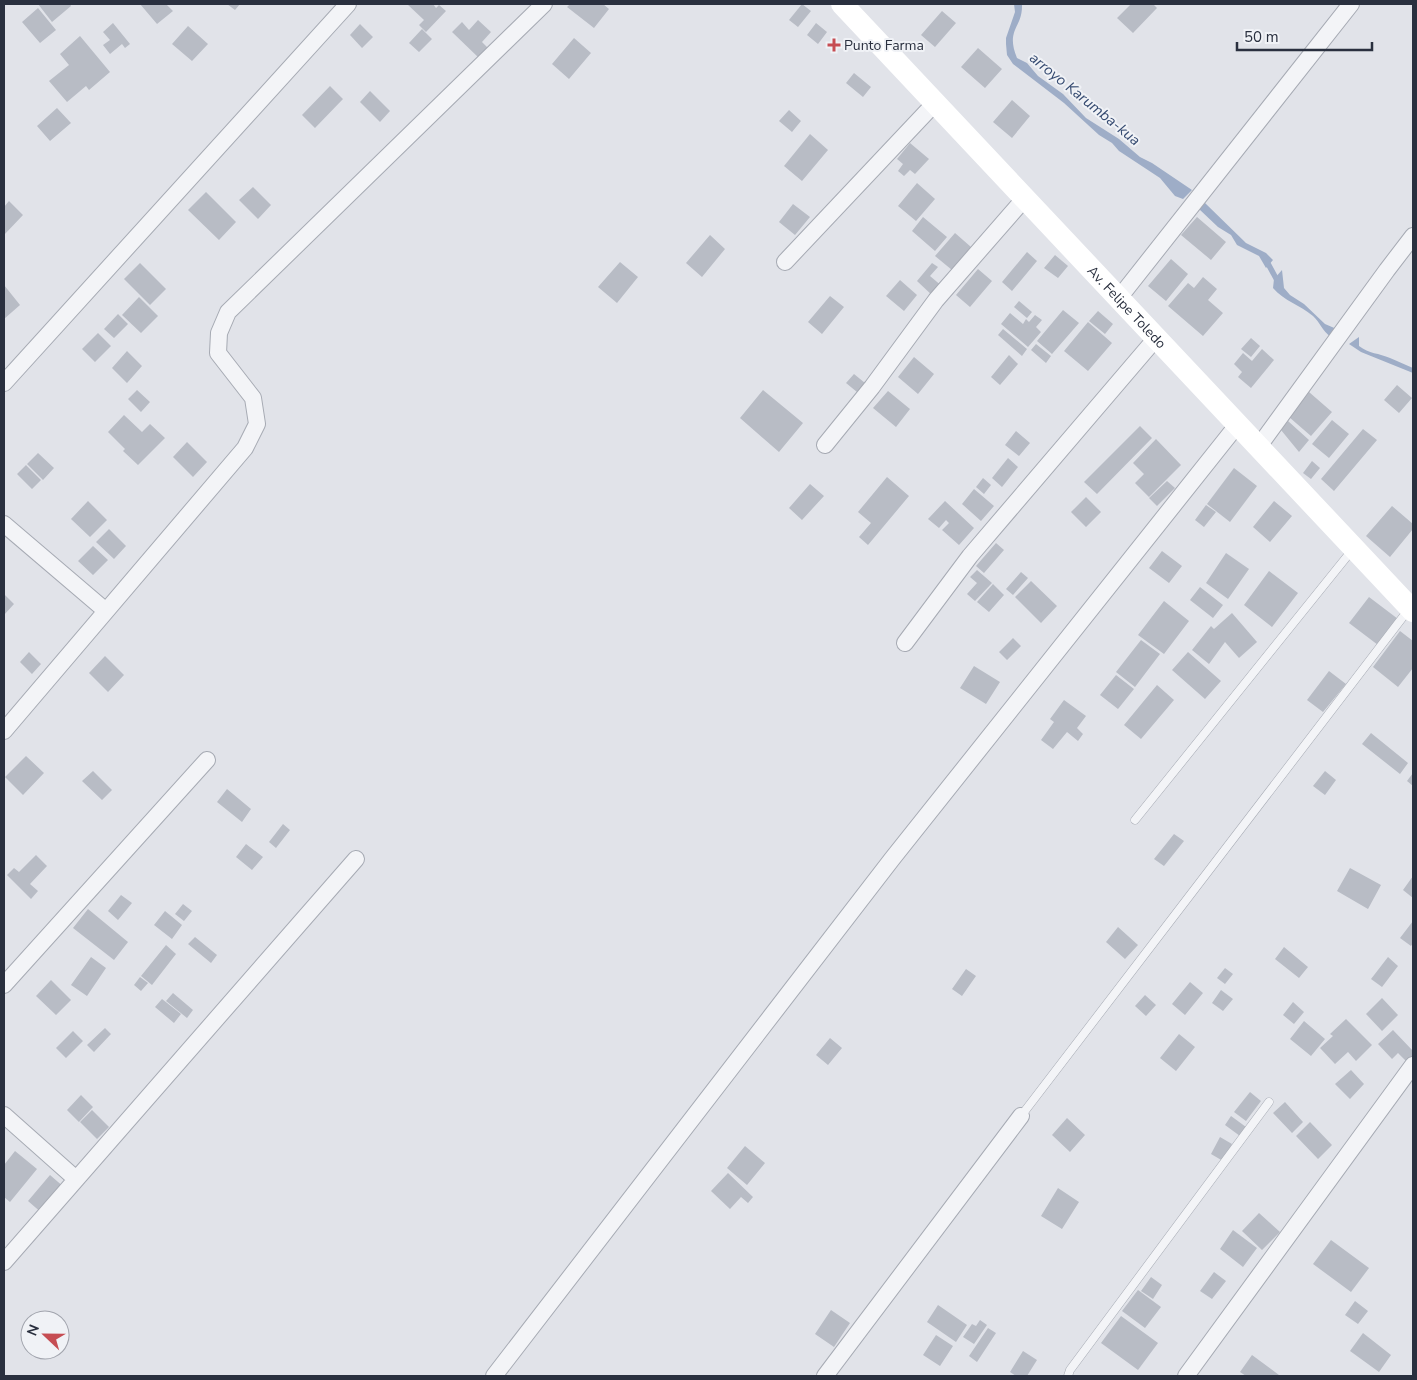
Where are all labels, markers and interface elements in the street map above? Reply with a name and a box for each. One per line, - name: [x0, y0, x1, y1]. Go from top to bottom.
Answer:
- scale bar: [1237, 20, 1372, 52]
- text: 50 m: [1244, 27, 1279, 47]
- place label: Punto Farma: [844, 36, 924, 55]
- marker: Punto Farma: [828, 39, 840, 51]
- water label: arroyo Karumba-kua: [1025, 48, 1145, 150]
- street label: Av. Felipe Toledo: [1083, 261, 1171, 353]
- north arrow: [20, 1310, 70, 1360]
- text: N: [23, 1322, 44, 1339]

